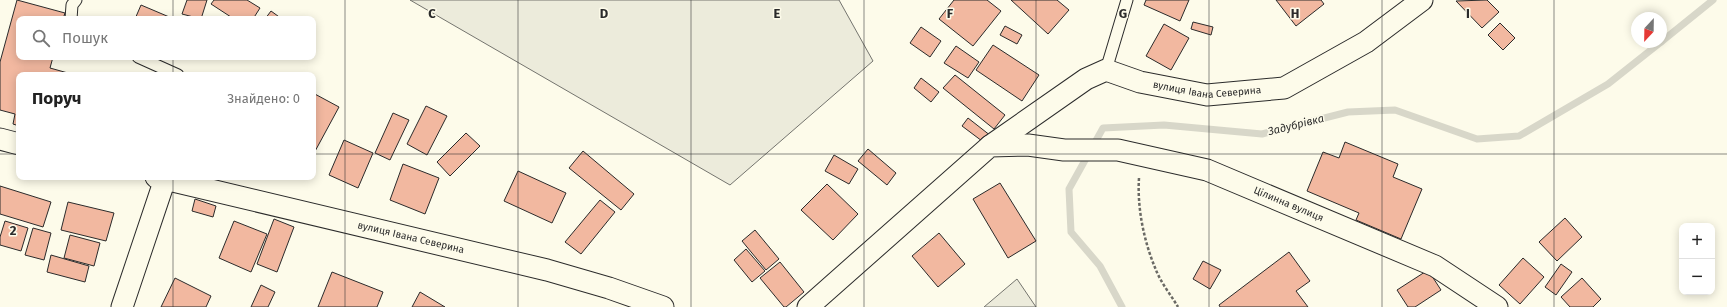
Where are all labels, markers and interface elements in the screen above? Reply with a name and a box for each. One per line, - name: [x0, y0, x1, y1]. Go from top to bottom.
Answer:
- text: C: [428, 6, 436, 21]
- text: D: [600, 6, 609, 21]
- text: E: [774, 6, 781, 21]
- text: F: [947, 6, 954, 21]
- text: G: [1119, 6, 1127, 21]
- text: H: [1291, 6, 1299, 21]
- text: I: [1466, 6, 1470, 21]
- north arrow: [1631, 12, 1667, 48]
- search box: [16, 16, 316, 60]
- icon: search: [30, 27, 52, 49]
- text: Пошук: [62, 29, 108, 47]
- street label: вулиця Івана Северина: [1152, 79, 1262, 101]
- text: Поруч: [32, 88, 81, 109]
- text: Знайдено: 0: [227, 91, 300, 106]
- water label: Задубрівка: [1266, 112, 1325, 138]
- street label: Цілинна вулиця: [1252, 184, 1325, 224]
- street label: вулиця Івана Северина: [356, 219, 465, 256]
- text: 2: [10, 223, 17, 238]
- map controls: [1679, 223, 1715, 295]
- button: +: [1679, 223, 1715, 259]
- button: −: [1679, 259, 1715, 295]

